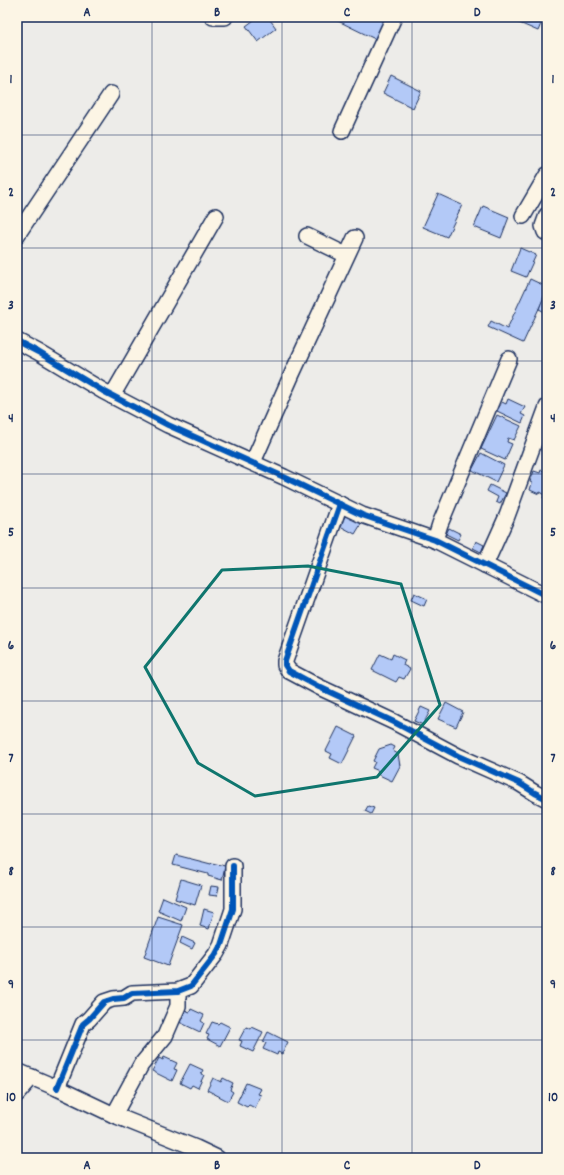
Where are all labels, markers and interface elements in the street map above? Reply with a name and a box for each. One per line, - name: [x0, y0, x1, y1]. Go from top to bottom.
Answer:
- text: A: [83, 4, 91, 23]
- text: B: [214, 4, 220, 23]
- text: C: [344, 4, 351, 23]
- text: D: [474, 4, 481, 23]
- text: 1: [10, 71, 13, 90]
- text: 1: [552, 71, 555, 90]
- text: 2: [8, 184, 14, 203]
- text: 2: [550, 184, 556, 203]
- text: 3: [8, 297, 14, 316]
- text: 3: [550, 297, 556, 316]
- text: 4: [8, 410, 14, 429]
- text: 4: [550, 410, 556, 429]
- text: 5: [8, 524, 14, 543]
- text: 5: [550, 524, 556, 543]
- text: 6: [8, 637, 15, 656]
- text: 6: [550, 637, 557, 656]
- text: 7: [9, 750, 14, 769]
- text: 7: [551, 750, 556, 769]
- text: 8: [8, 863, 14, 882]
- text: 8: [550, 863, 556, 882]
- text: 9: [8, 976, 14, 995]
- text: 9: [550, 976, 556, 995]
- text: 10: [6, 1089, 16, 1108]
- text: 10: [548, 1089, 558, 1108]
- text: A: [83, 1157, 91, 1175]
- text: B: [214, 1157, 220, 1175]
- text: C: [344, 1157, 351, 1175]
- text: D: [474, 1157, 481, 1175]

